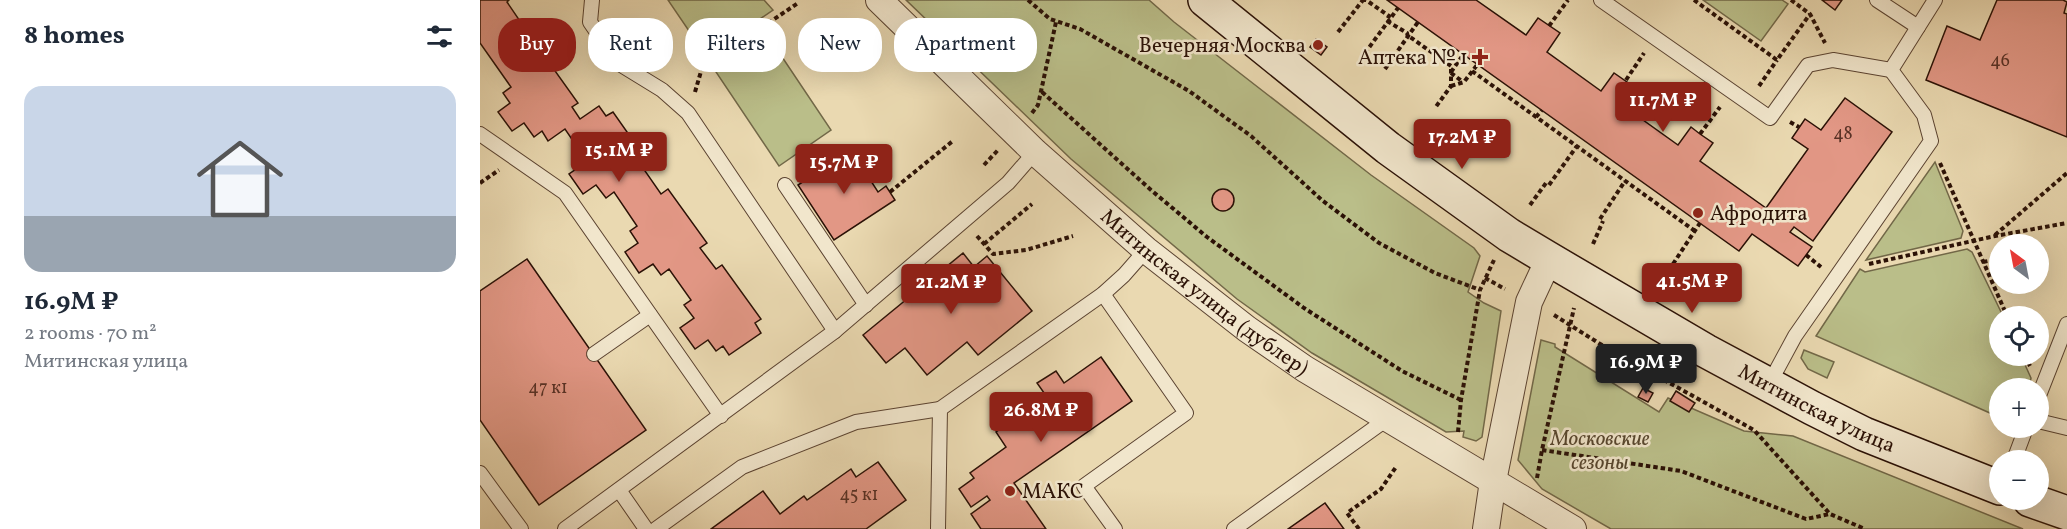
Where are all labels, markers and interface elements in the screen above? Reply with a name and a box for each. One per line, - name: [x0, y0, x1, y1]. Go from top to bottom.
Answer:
- text: 8 homes: [24, 18, 125, 54]
- chip: Buy: [498, 18, 576, 72]
- chip: Rent: [588, 18, 673, 72]
- chip: Filters: [685, 18, 786, 72]
- chip: New: [798, 18, 882, 72]
- chip: Apartment: [894, 18, 1037, 72]
- icon: filters: [423, 20, 456, 53]
- place label: Вечерняя Москва: [1139, 32, 1306, 61]
- marker: Вечерняя Москва: [1311, 38, 1325, 52]
- place label: Аптека № 1: [1358, 44, 1468, 73]
- house number: 46: [1990, 49, 2010, 74]
- marker: Аптека № 1: [1473, 50, 1487, 64]
- pin: 11.7M ₽: [1608, 82, 1718, 133]
- text: 11.7M ₽: [1629, 87, 1697, 115]
- pin: 17.2M ₽: [1407, 119, 1517, 170]
- house number: 48: [1833, 122, 1853, 147]
- text: 17.2M ₽: [1428, 124, 1496, 152]
- icon: home: [186, 125, 294, 233]
- pin: 15.1M ₽: [564, 132, 674, 183]
- text: 15.1M ₽: [585, 137, 653, 165]
- pin: 15.7M ₽: [789, 144, 899, 195]
- text: 15.7M ₽: [809, 149, 879, 177]
- place label: Афродита: [1710, 200, 1808, 229]
- street label: Митинская улица (дублер): [1093, 203, 1314, 383]
- marker: Афродита: [1691, 206, 1705, 220]
- north arrow: [1989, 234, 2049, 294]
- map controls: [1989, 234, 2049, 510]
- pin: 41.5M ₽: [1637, 263, 1747, 314]
- pin: 21.2M ₽: [896, 264, 1006, 315]
- text: 41.5M ₽: [1656, 268, 1728, 296]
- text: 21.2M ₽: [915, 269, 987, 297]
- text: 16.9M ₽: [24, 284, 119, 320]
- button: locate: [1989, 306, 2049, 366]
- text: 2 rooms · 70 m²: [24, 320, 157, 348]
- pin: 16.9M ₽: [1591, 344, 1701, 395]
- text: Митинская улица: [24, 348, 188, 376]
- text: 16.9M ₽: [1610, 349, 1682, 377]
- street label: Митинская улица: [1733, 358, 1899, 461]
- house number: 47 к1: [528, 376, 568, 401]
- button: +: [1989, 378, 2049, 438]
- pin: 26.8M ₽: [986, 392, 1096, 443]
- text: 26.8M ₽: [1004, 397, 1079, 425]
- park label: Московские сезоны: [1549, 425, 1650, 478]
- button: −: [1989, 450, 2049, 510]
- place label: МАКС: [1022, 478, 1084, 507]
- house number: 45 к1: [839, 483, 879, 508]
- marker: МАКС: [1003, 484, 1017, 498]

